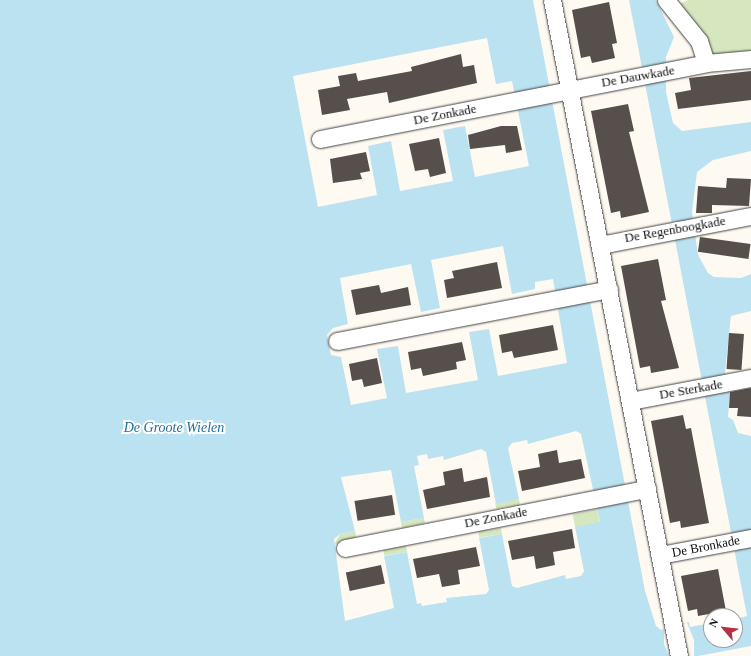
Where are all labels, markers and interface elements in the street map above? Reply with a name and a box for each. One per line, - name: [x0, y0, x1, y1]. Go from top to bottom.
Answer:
- street label: De Dauwkade: [600, 63, 676, 91]
- street label: De Zonkade: [412, 101, 478, 129]
- street label: De Regenboogkade: [623, 213, 727, 247]
- street label: De Sterkade: [658, 377, 724, 403]
- water label: De Groote Wielen: [124, 420, 224, 436]
- street label: De Zonkade: [463, 504, 529, 532]
- street label: De Bronkade: [671, 533, 741, 561]
- north arrow: [703, 608, 743, 648]
- text: N: [706, 617, 720, 629]

